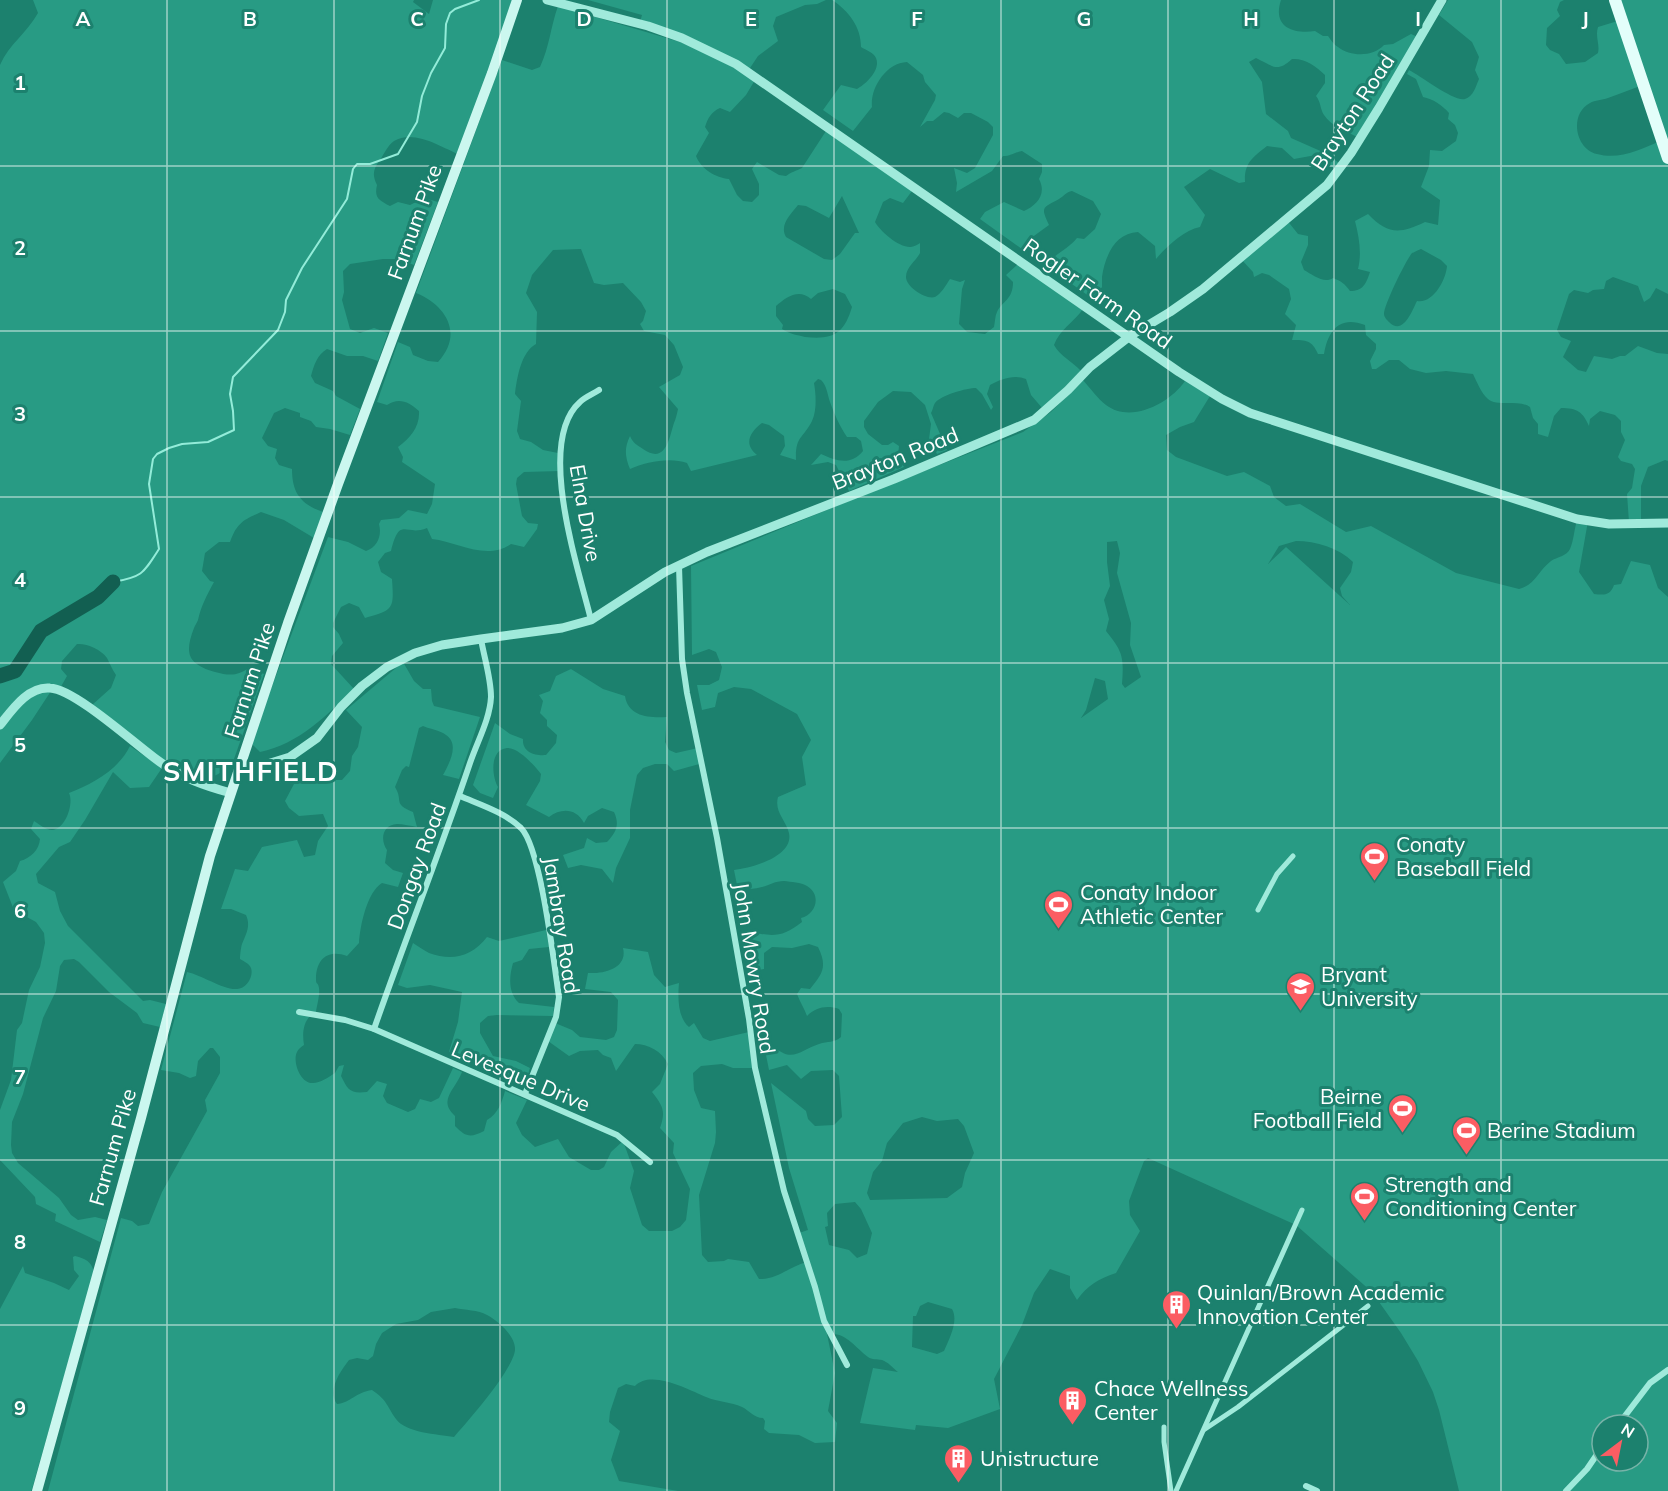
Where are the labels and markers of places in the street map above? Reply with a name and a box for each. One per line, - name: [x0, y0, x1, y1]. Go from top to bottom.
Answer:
- place label: Conaty Baseball Field: [1396, 831, 1531, 881]
- sports icon: Conaty Baseball Field: [1359, 840, 1391, 882]
- place label: Conaty Indoor Athletic Center: [1080, 879, 1223, 929]
- sports icon: Conaty Indoor Athletic Center: [1043, 888, 1075, 930]
- place label: Bryant University: [1321, 961, 1418, 1011]
- school or university icon: Bryant University: [1284, 970, 1316, 1012]
- place label: Beirne Football Field: [1253, 1083, 1382, 1133]
- sports icon: Beirne Football Field: [1387, 1092, 1419, 1134]
- sports icon: Berine Stadium: [1450, 1114, 1482, 1156]
- place label: Berine Stadium: [1487, 1117, 1636, 1143]
- place label: Strength and Conditioning Center: [1385, 1171, 1577, 1221]
- sports icon: Strength and Conditioning Center: [1348, 1180, 1380, 1222]
- place label: Quinlan/Brown Academic Innovation Center: [1197, 1279, 1444, 1329]
- building icon: Quinlan/Brown Academic Innovation Center: [1160, 1288, 1192, 1330]
- place label: Chace Wellness Center: [1094, 1375, 1248, 1425]
- building icon: Chace Wellness Center: [1057, 1384, 1089, 1426]
- building icon: Unistructure: [943, 1442, 975, 1484]
- place label: Unistructure: [980, 1445, 1099, 1471]

